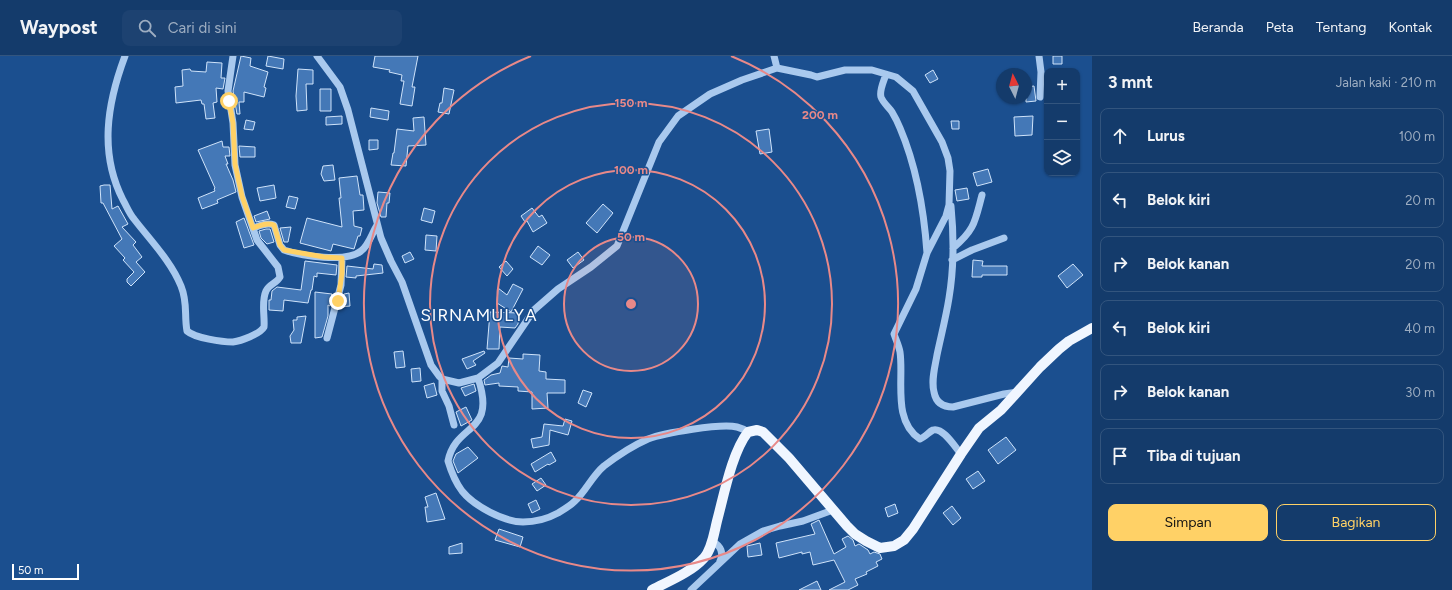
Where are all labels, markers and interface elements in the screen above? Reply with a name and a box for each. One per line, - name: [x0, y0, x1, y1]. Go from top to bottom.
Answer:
- search box: [122, 10, 402, 46]
- text: Waypost: [20, 16, 98, 39]
- icon: search: [136, 17, 158, 39]
- text: Cari di sini: [168, 19, 237, 37]
- text: Beranda: [1192, 19, 1244, 36]
- text: Peta: [1266, 19, 1294, 36]
- text: Tentang: [1316, 19, 1366, 36]
- text: Kontak: [1388, 19, 1432, 36]
- north arrow: [996, 68, 1032, 104]
- map controls: [1044, 68, 1080, 176]
- button: +: [1044, 68, 1080, 104]
- text: 3 mnt: [1108, 72, 1153, 92]
- text: Jalan kaki · 210 m: [1336, 75, 1436, 90]
- route start: [220, 92, 238, 110]
- text: 150 m: [614, 96, 648, 110]
- button: −: [1044, 104, 1080, 140]
- text: 200 m: [802, 108, 838, 122]
- icon: ahead: [1109, 125, 1131, 147]
- text: Lurus: [1147, 127, 1185, 145]
- text: 100 m: [1399, 129, 1435, 144]
- button: layers: [1044, 140, 1080, 176]
- text: 100 m: [614, 163, 648, 177]
- icon: left: [1109, 189, 1131, 211]
- text: Belok kiri: [1147, 191, 1210, 209]
- text: 20 m: [1405, 193, 1435, 208]
- text: 50 m: [617, 230, 645, 244]
- icon: right: [1109, 253, 1131, 275]
- text: Belok kanan: [1147, 255, 1229, 273]
- text: 20 m: [1405, 257, 1435, 272]
- route end: [329, 292, 347, 310]
- centre of rings: [624, 297, 638, 311]
- district label: SIRNAMULYA: [420, 305, 538, 325]
- icon: left: [1109, 317, 1131, 339]
- text: Belok kiri: [1147, 319, 1210, 337]
- text: 40 m: [1404, 321, 1435, 336]
- icon: right: [1109, 381, 1131, 403]
- text: Belok kanan: [1147, 383, 1229, 401]
- text: 30 m: [1405, 385, 1435, 400]
- icon: arrive: [1109, 445, 1131, 467]
- text: Tiba di tujuan: [1147, 447, 1241, 465]
- button: Simpan: [1108, 504, 1268, 541]
- button: Bagikan: [1276, 504, 1436, 541]
- scale bar: [12, 562, 79, 581]
- text: 50 m: [18, 564, 43, 577]

